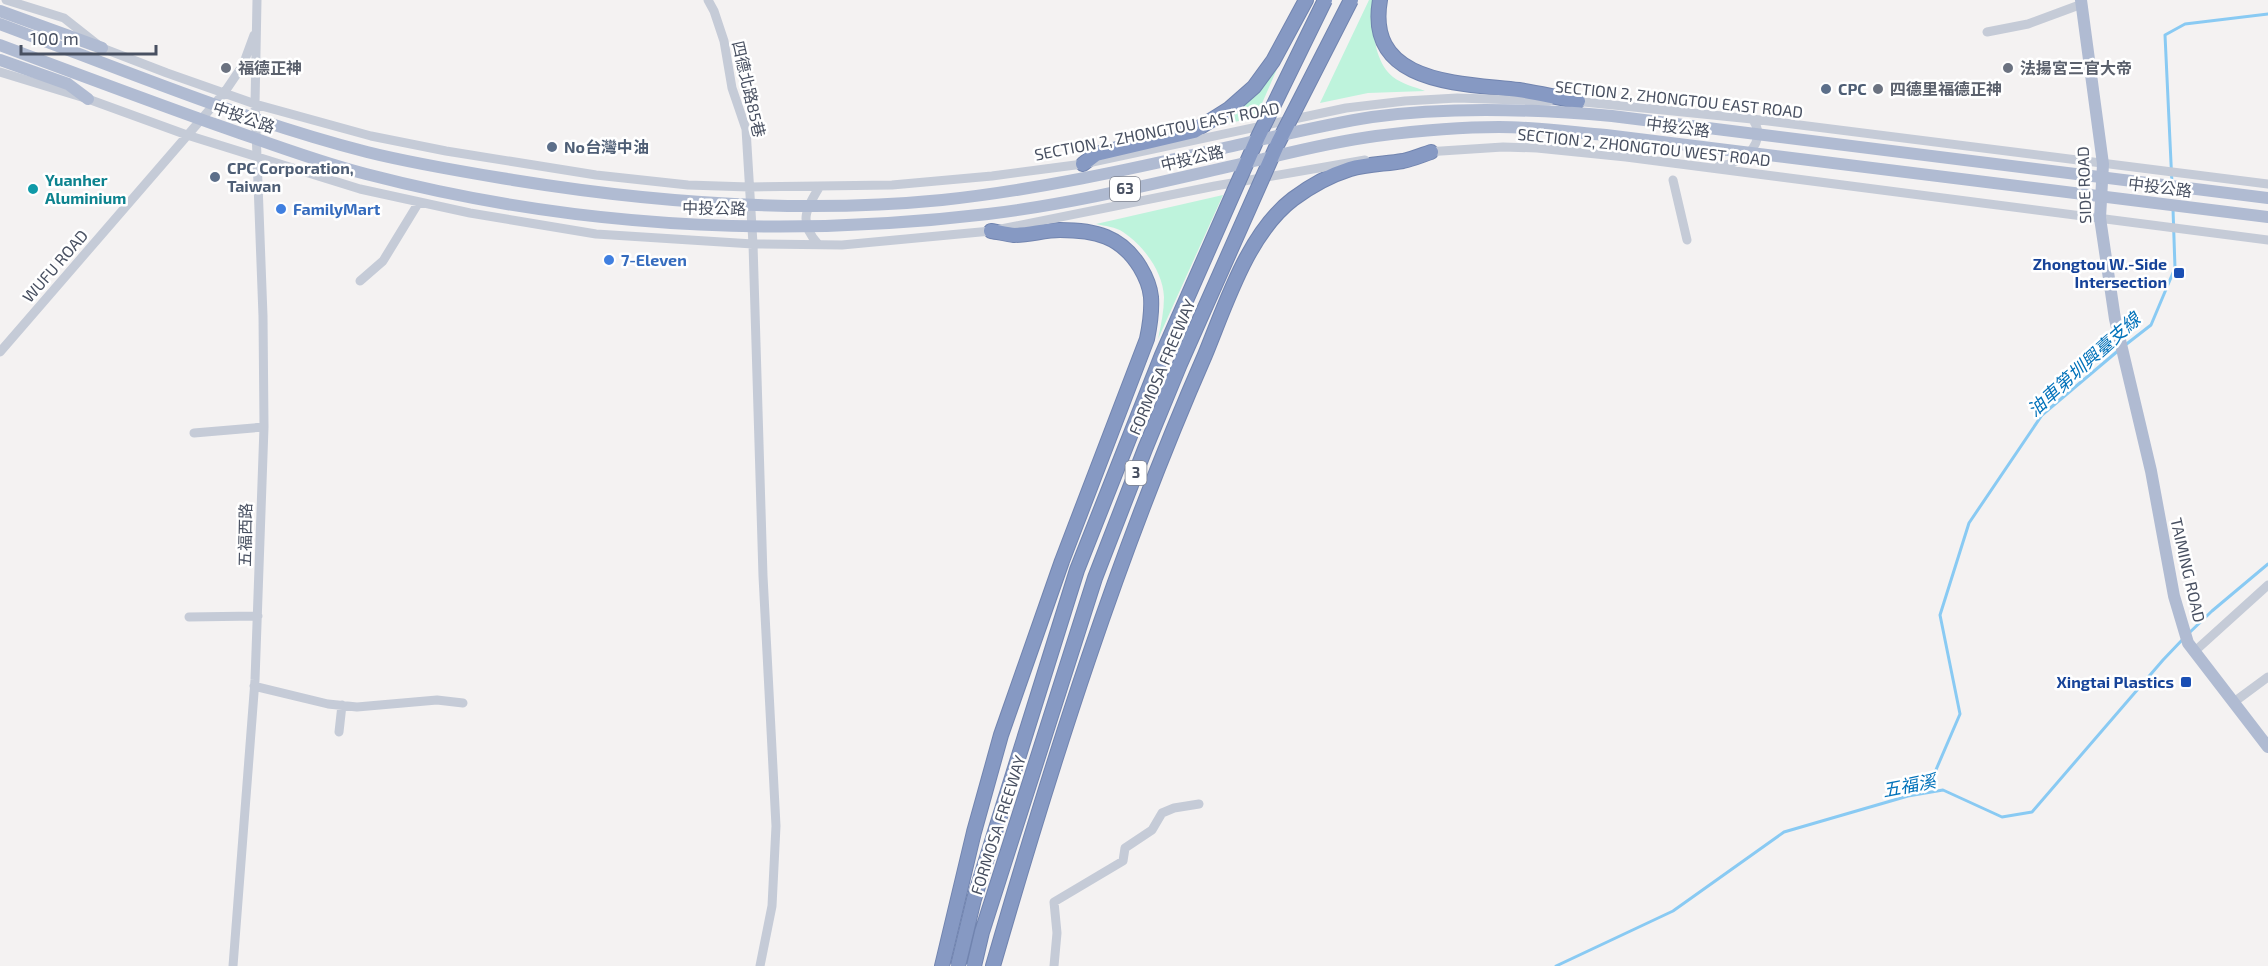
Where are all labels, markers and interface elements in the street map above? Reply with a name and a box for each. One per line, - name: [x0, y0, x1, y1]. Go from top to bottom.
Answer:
- scale bar: [21, 18, 156, 56]
- text: 100 m: [30, 27, 79, 49]
- street label: 四德北路85巷: [729, 39, 770, 139]
- place label: 福德正神: [238, 58, 302, 77]
- place label: 法揚宮三官大帝: [2020, 58, 2132, 77]
- marker: 福德正神: [219, 61, 233, 75]
- marker: 法揚宮三官大帝: [2001, 61, 2015, 75]
- street label: SECTION 2, ZHONGTOU EAST ROAD: [1554, 76, 1804, 121]
- place label: CPC: [1838, 79, 1867, 98]
- place label: 四德里福德正神: [1890, 79, 2002, 98]
- marker: CPC: [1819, 82, 1833, 96]
- marker: 四德里福德正神: [1871, 82, 1885, 96]
- street label: 中投公路: [211, 97, 278, 136]
- street label: SECTION 2, ZHONGTOU EAST ROAD: [1033, 97, 1281, 164]
- street label: 中投公路: [1645, 113, 1711, 140]
- street label: SECTION 2, ZHONGTOU WEST ROAD: [1517, 124, 1772, 169]
- place label: No台灣中油: [564, 137, 649, 156]
- marker: No台灣中油: [545, 140, 559, 154]
- street label: 中投公路: [1159, 141, 1225, 174]
- street label: SIDE ROAD: [2073, 146, 2094, 224]
- place label: CPC Corporation, Taiwan: [227, 158, 354, 195]
- place label: Yuanher Aluminium: [45, 170, 126, 207]
- marker: CPC Corporation, Taiwan: [208, 170, 222, 184]
- street label: 中投公路: [2127, 173, 2193, 200]
- road number: 63: [1110, 177, 1140, 201]
- marker: Yuanher Aluminium: [26, 182, 40, 196]
- street label: 中投公路: [682, 197, 746, 218]
- place label: FamilyMart: [293, 199, 381, 219]
- marker: FamilyMart: [274, 202, 288, 216]
- street label: WUFU ROAD: [18, 226, 91, 306]
- place label: 7-Eleven: [621, 250, 687, 269]
- marker: 7-Eleven: [602, 253, 616, 267]
- place label: Zhongtou W.-Side Intersection: [2033, 254, 2167, 291]
- marker: Zhongtou W.-Side Intersection: [2172, 266, 2186, 280]
- street label: FORMOSA FREEWAY: [1124, 296, 1199, 437]
- water label: 油車第圳興臺支線: [2022, 307, 2146, 421]
- road number: 3: [1126, 461, 1146, 485]
- street label: 五福西路: [234, 503, 255, 567]
- street label: TAIMING ROAD: [2167, 516, 2210, 624]
- place label: Xingtai Plastics: [2056, 672, 2174, 691]
- marker: Xingtai Plastics: [2179, 675, 2193, 689]
- street label: FORMOSA FREEWAY: [966, 753, 1029, 897]
- water label: 五福溪: [1880, 768, 1940, 801]

